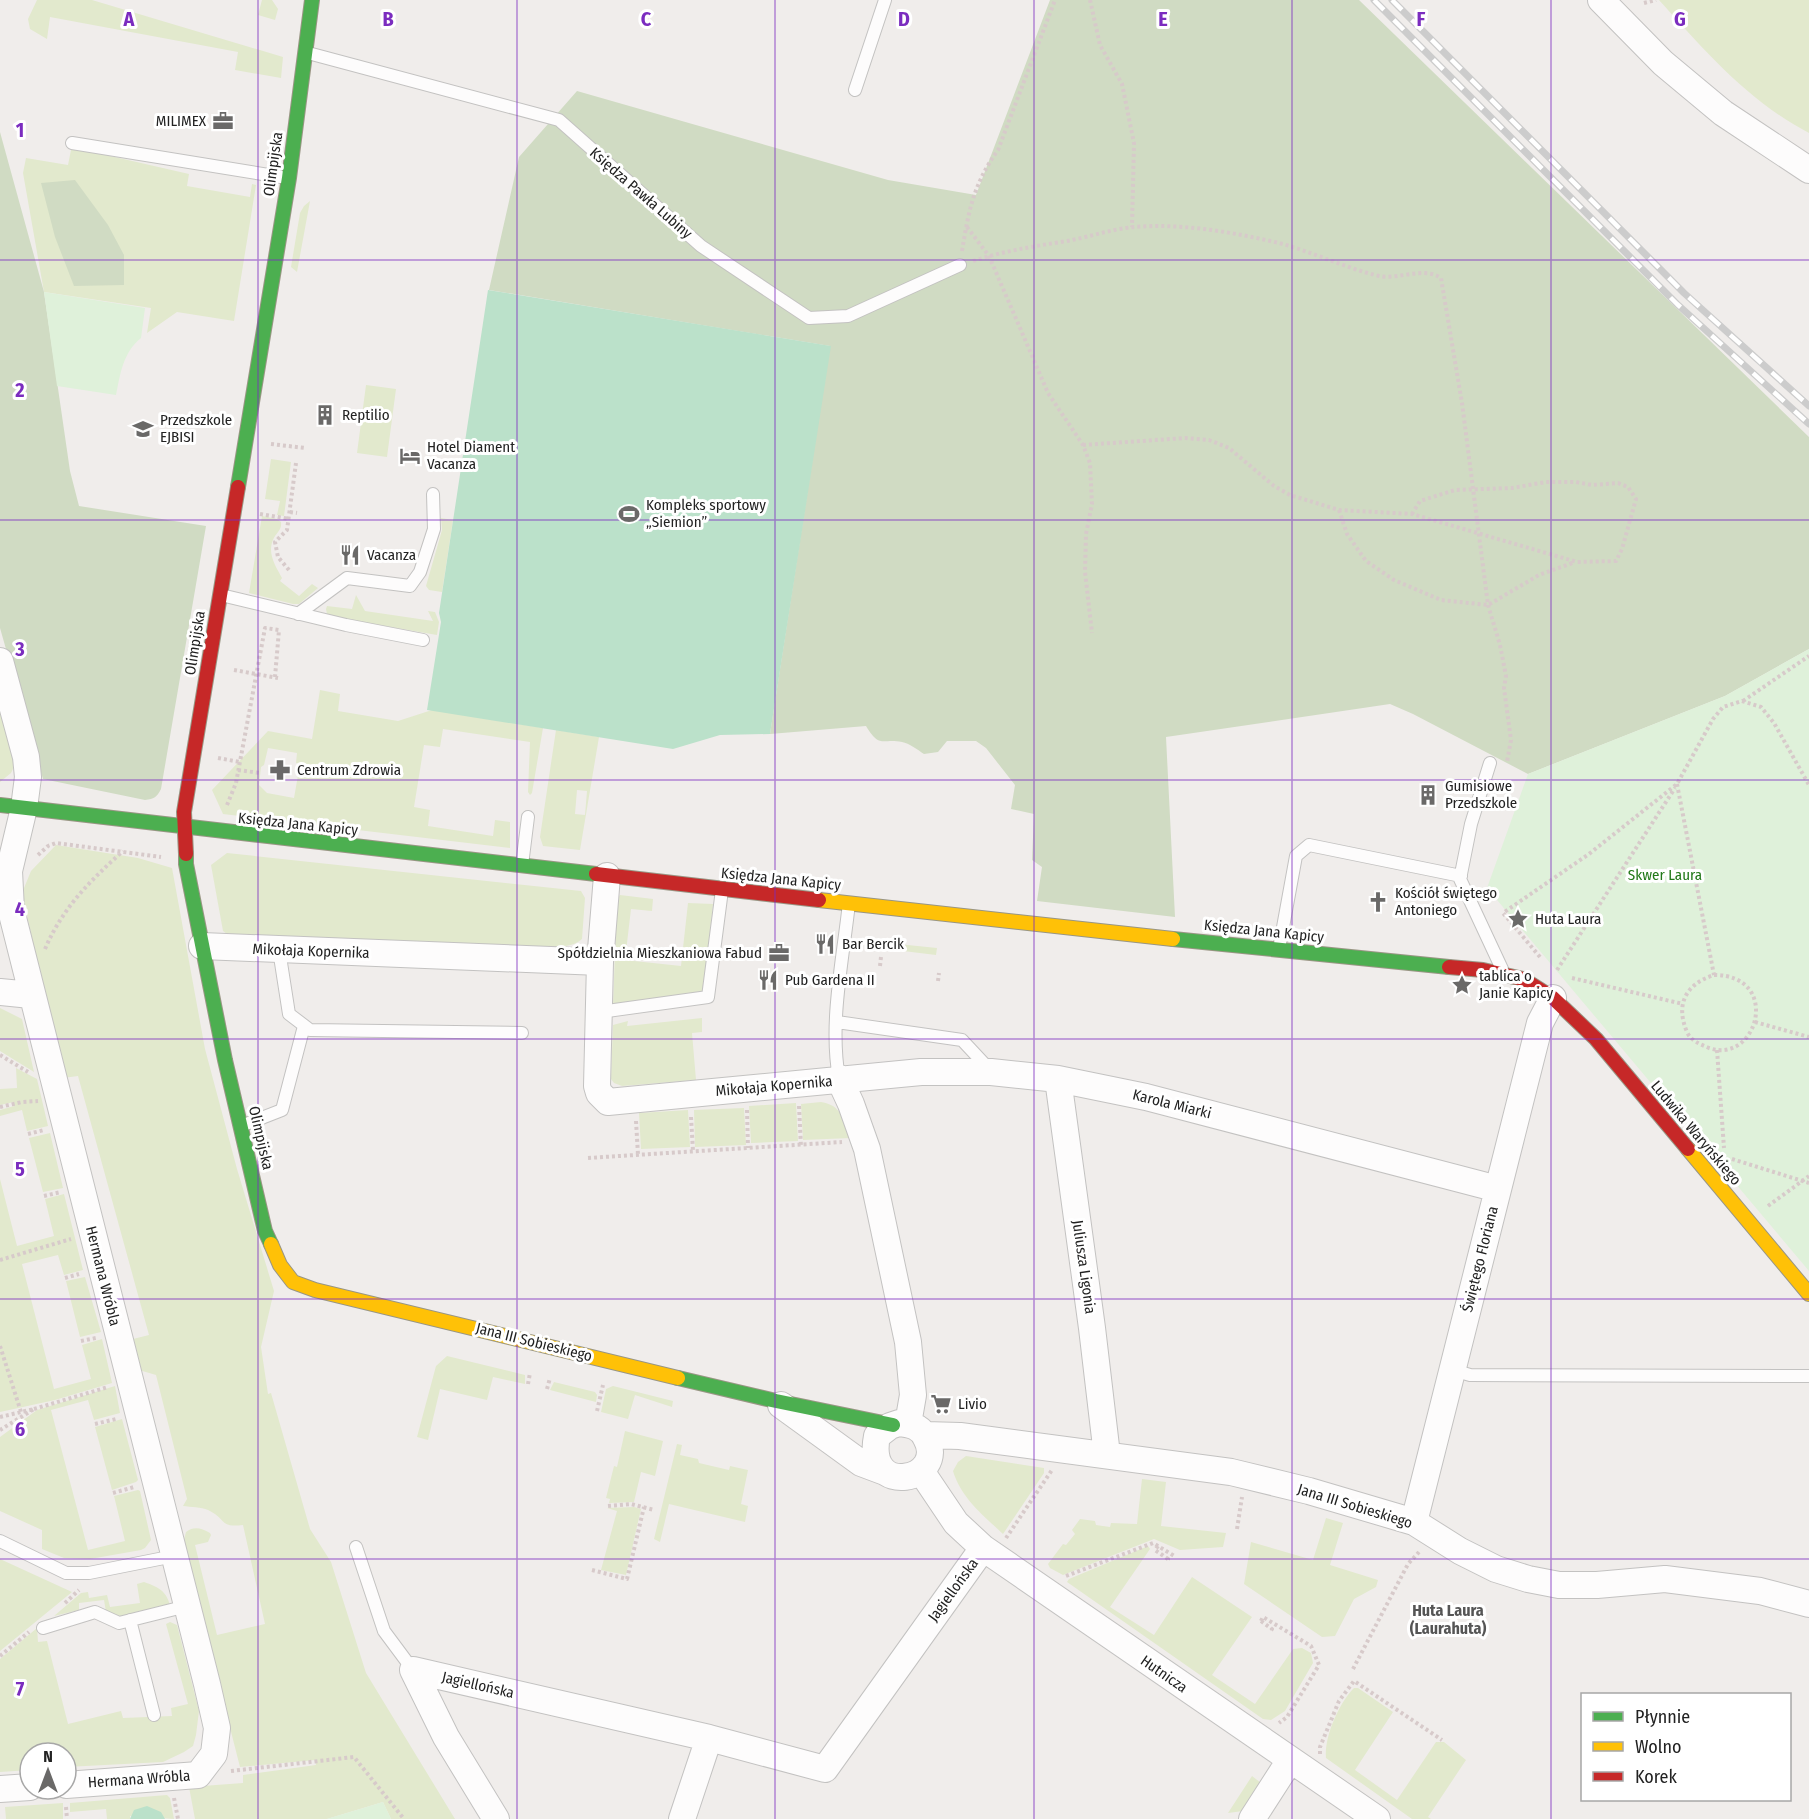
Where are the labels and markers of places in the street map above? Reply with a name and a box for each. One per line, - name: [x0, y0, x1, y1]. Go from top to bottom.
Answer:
- office icon: MILIMEX: [211, 109, 235, 133]
- place label: MILIMEX: [156, 112, 207, 130]
- building icon: Reptilio: [313, 403, 337, 427]
- place label: Reptilio: [342, 406, 390, 424]
- place label: Przedszkole EJBISI: [160, 411, 232, 446]
- school or university icon: Przedszkole EJBISI: [131, 417, 155, 441]
- place label: Hotel Diament Vacanza: [427, 438, 515, 473]
- hotel icon: Hotel Diament Vacanza: [398, 444, 422, 468]
- place label: Kompleks sportowy „Siemion”: [646, 496, 766, 531]
- sports icon: Kompleks sportowy „Siemion”: [617, 502, 641, 526]
- restaurant icon: Vacanza: [338, 543, 362, 567]
- place label: Vacanza: [367, 546, 416, 564]
- pharmacy icon: Centrum Zdrowia: [268, 758, 292, 782]
- place label: Centrum Zdrowia: [297, 761, 401, 779]
- place label: Gumisiowe Przedszkole: [1445, 777, 1517, 812]
- building icon: Gumisiowe Przedszkole: [1416, 783, 1440, 807]
- place label: Kościół świętego Antoniego: [1395, 884, 1497, 919]
- church icon: Kościół świętego Antoniego: [1366, 890, 1390, 914]
- place icon: Huta Laura: [1506, 907, 1530, 931]
- place label: Huta Laura: [1535, 910, 1601, 928]
- restaurant icon: Bar Bercik: [813, 932, 837, 956]
- place label: Bar Bercik: [842, 935, 904, 953]
- office icon: Spółdzielnia Mieszkaniowa Fabud: [767, 941, 791, 965]
- place label: Spółdzielnia Mieszkaniowa Fabud: [558, 944, 762, 962]
- place label: tablica o Janie Kapicy: [1479, 967, 1553, 1002]
- restaurant icon: Pub Gardena II: [756, 968, 780, 992]
- place label: Pub Gardena II: [785, 971, 875, 989]
- place icon: tablica o Janie Kapicy: [1450, 973, 1474, 997]
- supermarket icon: Livio: [929, 1392, 953, 1416]
- place label: Livio: [958, 1395, 987, 1413]

